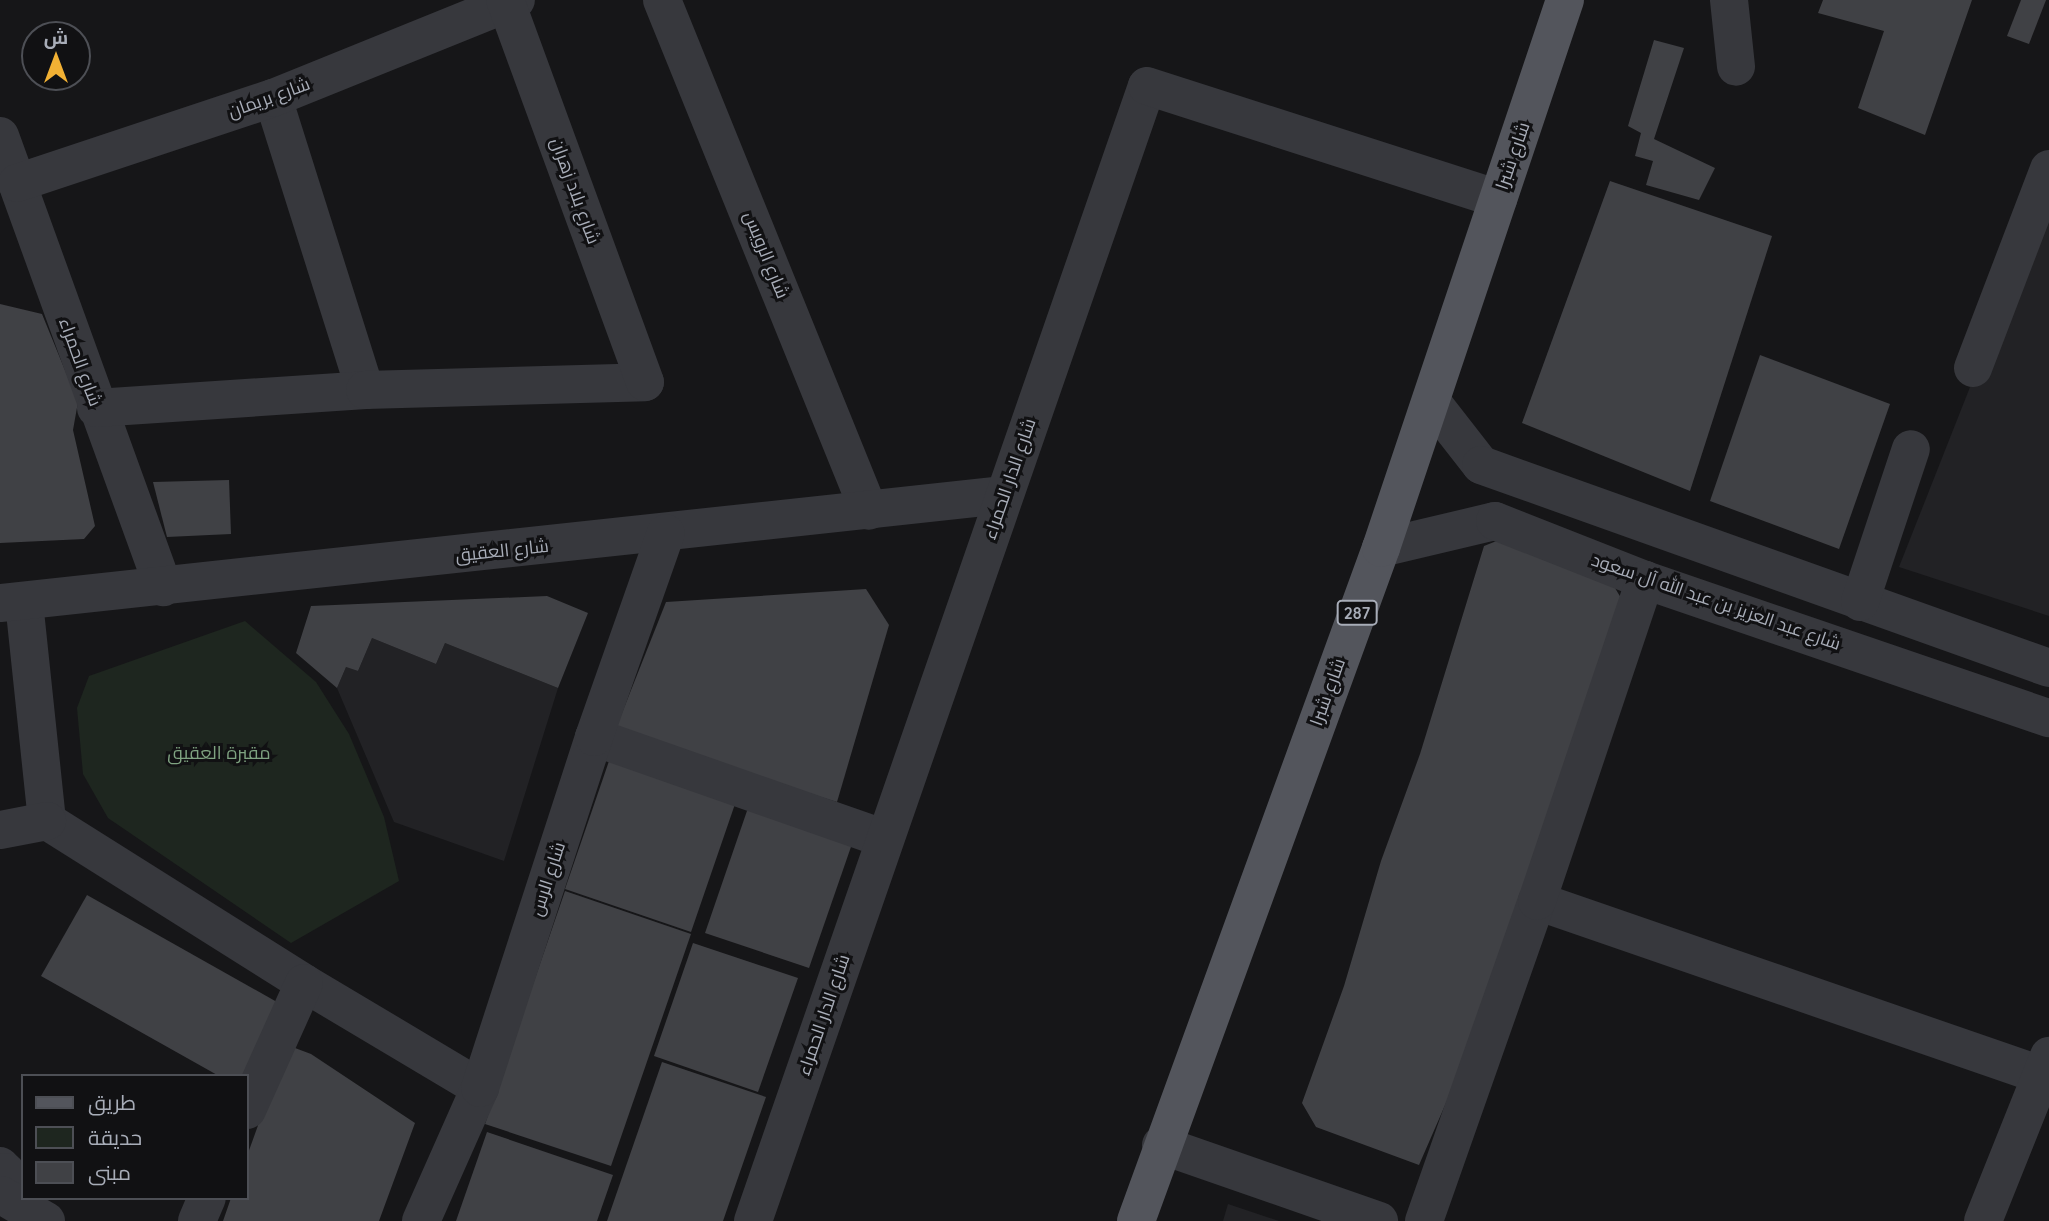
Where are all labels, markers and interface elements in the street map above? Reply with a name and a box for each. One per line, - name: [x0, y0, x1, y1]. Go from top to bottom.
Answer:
- north arrow: [21, 21, 91, 91]
- text: ش: [44, 25, 68, 49]
- street label: شارع بريمان: [225, 73, 313, 123]
- street label: شارع شبرا: [1491, 119, 1535, 193]
- street label: شارع بلاد زهران: [546, 135, 604, 247]
- street label: شارع الرويس: [739, 208, 793, 302]
- street label: شارع الحمراء: [54, 315, 106, 409]
- street label: شارع الدار الحمراء: [979, 416, 1041, 542]
- street label: شارع العقيق: [454, 535, 550, 567]
- street label: شارع عبد العزيز بن عبد الله آل سعود: [1589, 549, 1843, 655]
- road number: 287: [1336, 600, 1378, 626]
- street label: شارع شبرا: [1306, 655, 1350, 729]
- park label: مقبرة العقيق: [167, 742, 271, 764]
- street label: شارع الرس: [526, 839, 570, 919]
- street label: شارع الدار الحمراء: [793, 952, 855, 1078]
- legend: [21, 1074, 248, 1200]
- text: طريق: [88, 1089, 136, 1115]
- text: حديقة: [88, 1124, 142, 1150]
- text: مبنى: [88, 1159, 131, 1185]

